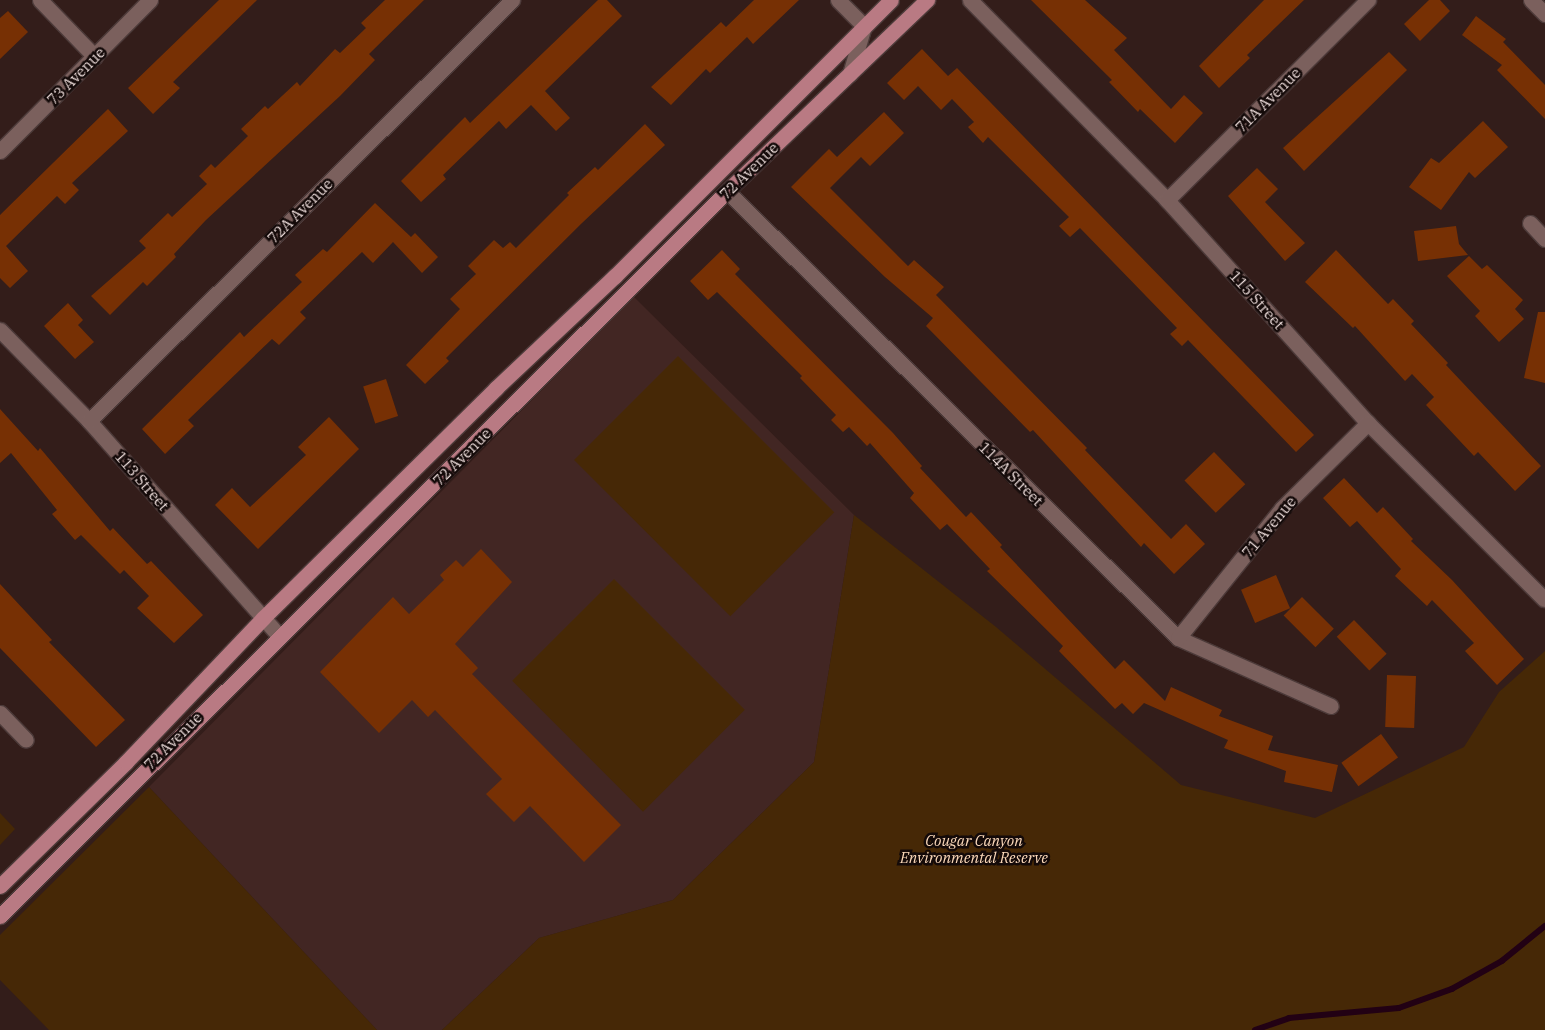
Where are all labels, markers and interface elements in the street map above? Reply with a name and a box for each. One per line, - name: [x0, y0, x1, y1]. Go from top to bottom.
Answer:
- street label: 73 Avenue: [43, 43, 109, 109]
- street label: 71A Avenue: [1232, 64, 1304, 136]
- street label: 72 Avenue: [716, 139, 782, 203]
- street label: 72A Avenue: [264, 175, 336, 247]
- street label: 115 Street: [1226, 267, 1288, 333]
- street label: 72 Avenue: [429, 424, 495, 490]
- street label: 114A Street: [975, 438, 1047, 510]
- street label: 113 Street: [111, 448, 173, 514]
- street label: 71 Avenue: [1238, 493, 1300, 561]
- street label: 72 Avenue: [140, 708, 206, 774]
- park label: Cougar Canyon Environmental Reserve: [900, 831, 1048, 866]

